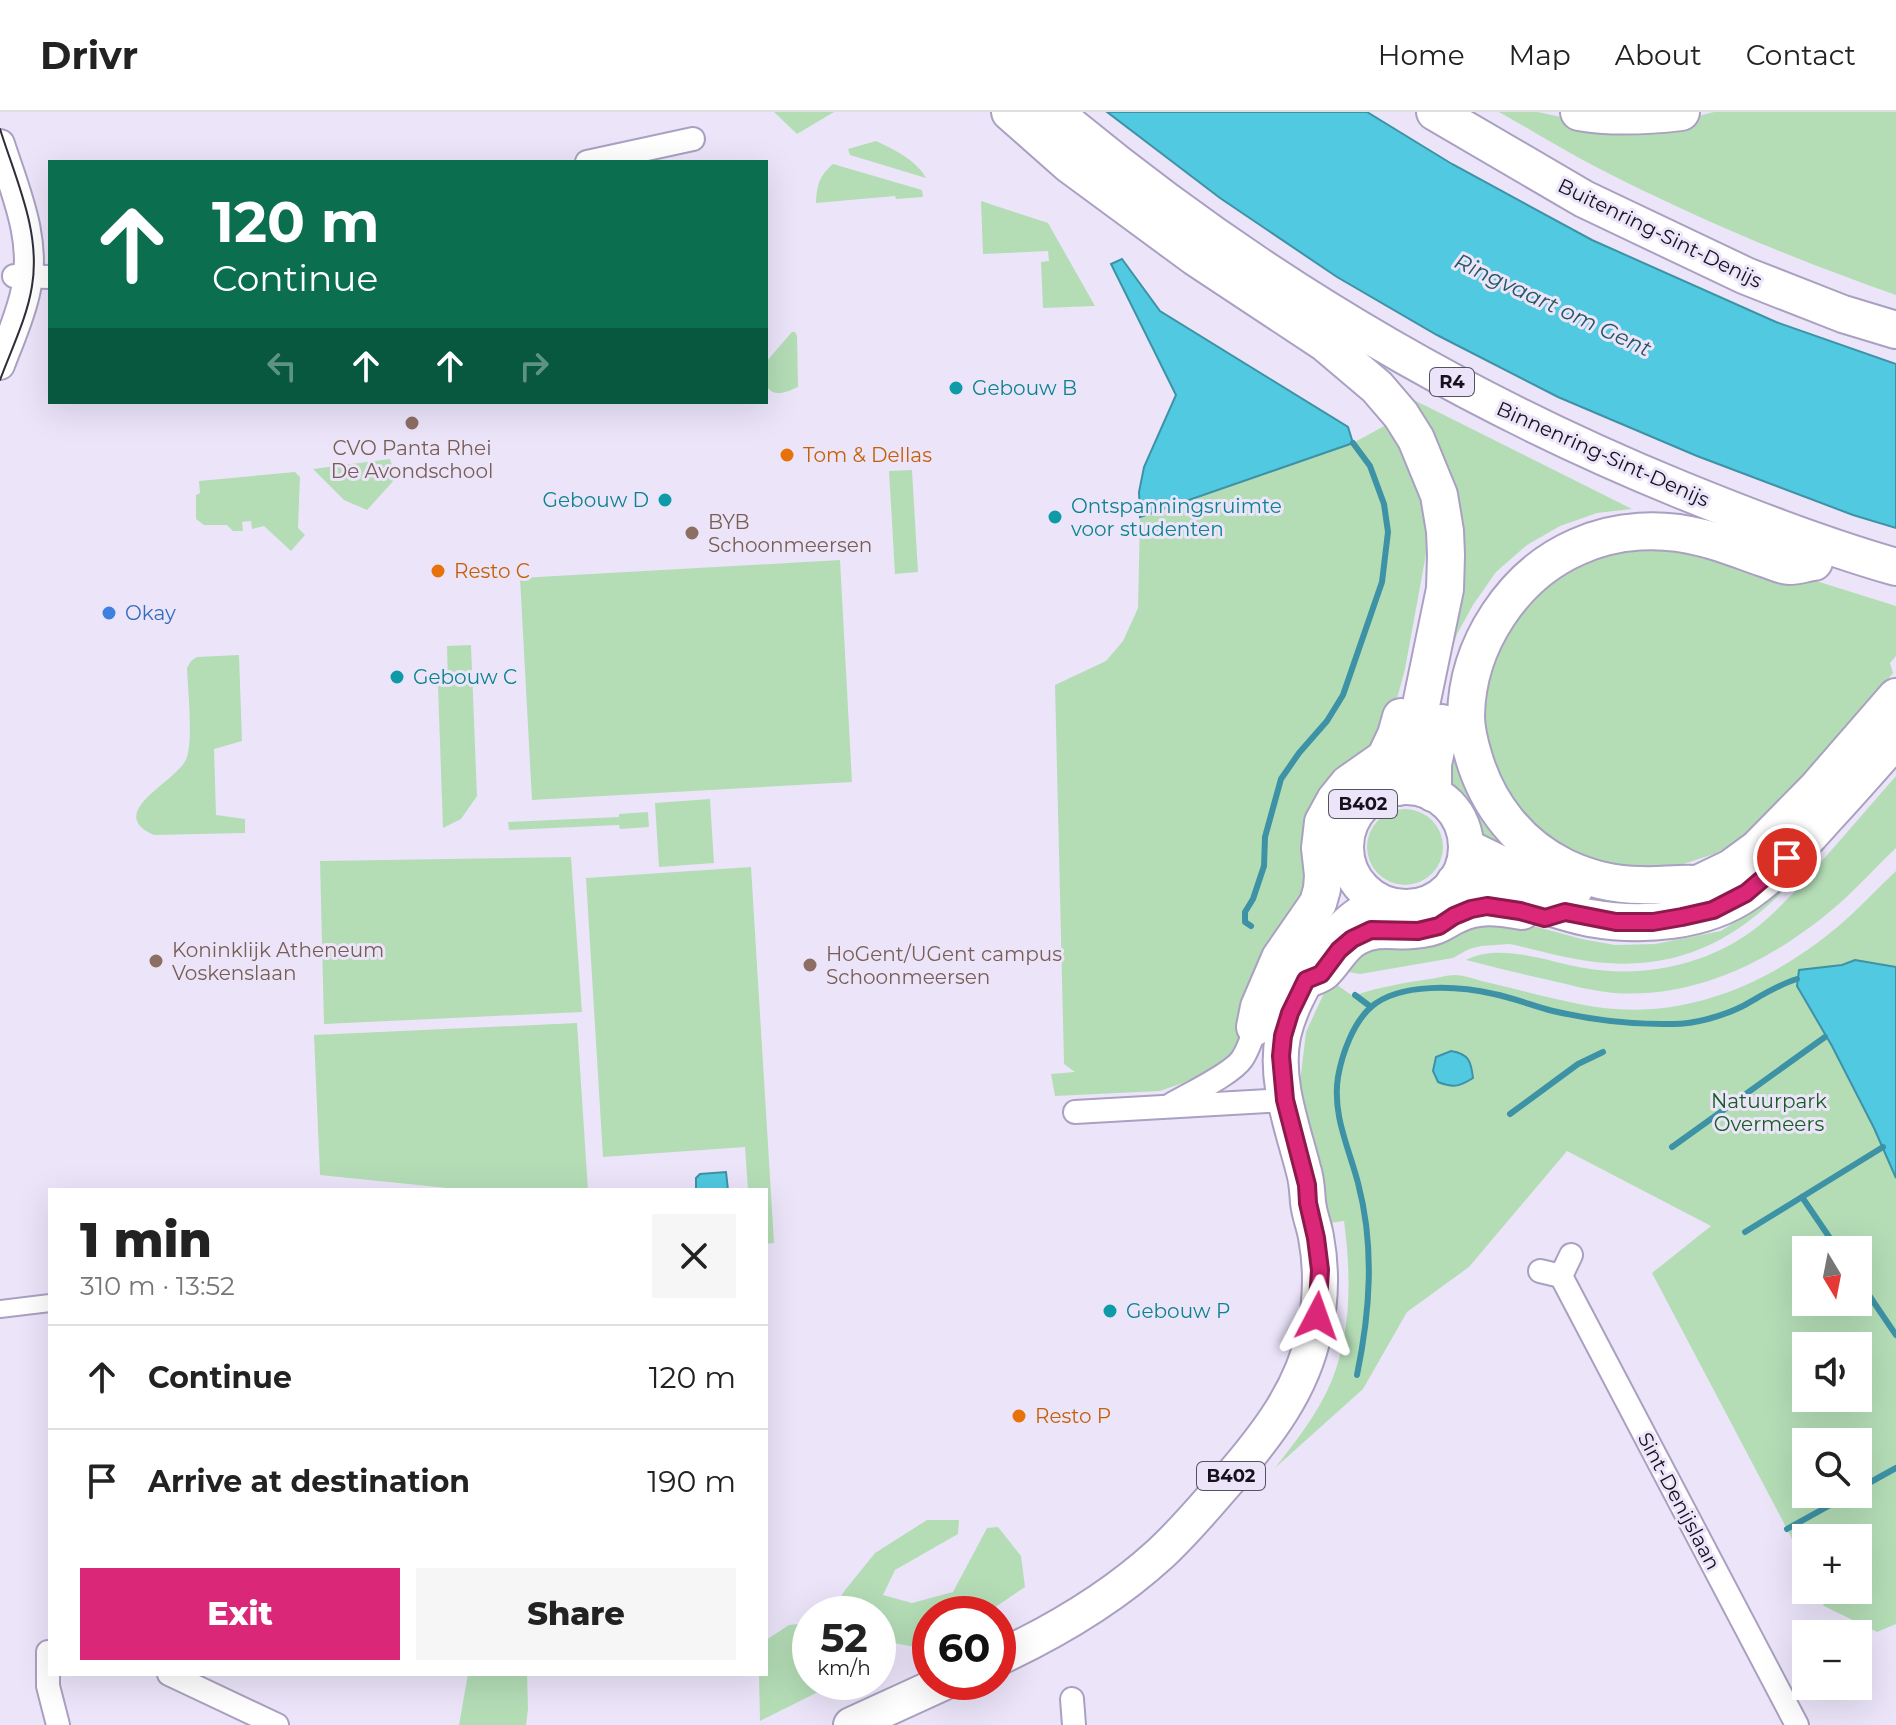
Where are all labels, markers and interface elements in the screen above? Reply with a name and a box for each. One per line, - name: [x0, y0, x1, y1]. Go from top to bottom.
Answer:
- text: Drivr: [40, 32, 138, 79]
- text: Home: [1378, 38, 1465, 72]
- text: Map: [1509, 38, 1571, 72]
- text: About: [1615, 38, 1702, 72]
- text: Contact: [1746, 38, 1856, 72]
- street label: Buitenring-Sint-Denijs: [1554, 173, 1766, 293]
- text: 120 m: [212, 188, 380, 256]
- icon: ahead: [80, 192, 184, 296]
- water label: Ringvaart om Gent: [1450, 248, 1656, 362]
- text: Continue: [212, 256, 378, 300]
- icon: left: [260, 344, 304, 388]
- icon: ahead: [344, 344, 388, 388]
- icon: ahead: [428, 344, 472, 388]
- icon: right: [512, 344, 556, 388]
- road number: R4: [1430, 368, 1474, 396]
- place label: Gebouw B: [972, 376, 1077, 400]
- marker: Gebouw B: [947, 379, 965, 397]
- street label: Binnenring-Sint-Denijs: [1493, 396, 1713, 512]
- marker: CVO Panta Rhei De Avondschool: [403, 414, 421, 432]
- place label: CVO Panta Rhei De Avondschool: [331, 436, 493, 483]
- place label: Tom & Dellas: [803, 443, 932, 467]
- marker: Tom & Dellas: [778, 446, 796, 464]
- place label: Gebouw D: [543, 488, 649, 512]
- marker: Gebouw D: [656, 491, 674, 509]
- place label: Ontspanningsruimte voor studenten: [1071, 494, 1282, 541]
- marker: Ontspanningsruimte voor studenten: [1046, 508, 1064, 526]
- place label: BYB Schoonmeersen: [708, 510, 872, 557]
- marker: BYB Schoonmeersen: [683, 524, 701, 542]
- place label: Resto C: [454, 559, 530, 583]
- marker: Resto C: [429, 562, 447, 580]
- place label: Okay: [125, 601, 176, 625]
- marker: Okay: [100, 604, 118, 622]
- place label: Gebouw C: [413, 665, 517, 689]
- marker: Gebouw C: [388, 668, 406, 686]
- road number: B402: [1329, 790, 1397, 818]
- pin: [1753, 824, 1821, 892]
- icon: arrive: [1765, 836, 1809, 880]
- place label: Koninklijk Atheneum Voskenslaan: [172, 938, 384, 985]
- place label: HoGent/UGent campus Schoonmeersen: [826, 942, 1062, 989]
- marker: Koninklijk Atheneum Voskenslaan: [147, 952, 165, 970]
- marker: HoGent/UGent campus Schoonmeersen: [801, 956, 819, 974]
- park label: Natuurpark Overmeers: [1711, 1089, 1827, 1136]
- text: 1 min: [80, 1211, 212, 1269]
- button: close: [652, 1214, 736, 1298]
- north arrow: [1792, 1236, 1872, 1316]
- map controls: [1792, 1236, 1872, 1700]
- text: 310 m · 13:52: [80, 1270, 235, 1302]
- position arrow: [1275, 1274, 1359, 1358]
- place label: Gebouw P: [1126, 1299, 1230, 1323]
- marker: Gebouw P: [1101, 1302, 1119, 1320]
- button: sound: [1792, 1332, 1872, 1412]
- icon: ahead: [80, 1355, 124, 1399]
- text: Continue: [148, 1359, 292, 1396]
- text: 120 m: [649, 1359, 736, 1396]
- place label: Resto P: [1035, 1404, 1111, 1428]
- marker: Resto P: [1010, 1407, 1028, 1425]
- street label: Sint-Denijslaan: [1633, 1428, 1725, 1574]
- button: search: [1792, 1428, 1872, 1508]
- icon: arrive: [80, 1459, 124, 1503]
- road number: B402: [1197, 1462, 1265, 1490]
- text: Arrive at destination: [148, 1463, 470, 1500]
- text: 190 m: [647, 1463, 736, 1500]
- button: +: [1792, 1524, 1872, 1604]
- button: Exit: [80, 1568, 400, 1660]
- button: Share: [416, 1568, 736, 1660]
- speed limit sign: 60: [912, 1596, 1016, 1700]
- text: 52: [820, 1613, 868, 1662]
- button: −: [1792, 1620, 1872, 1700]
- text: km/h: [817, 1656, 871, 1680]

